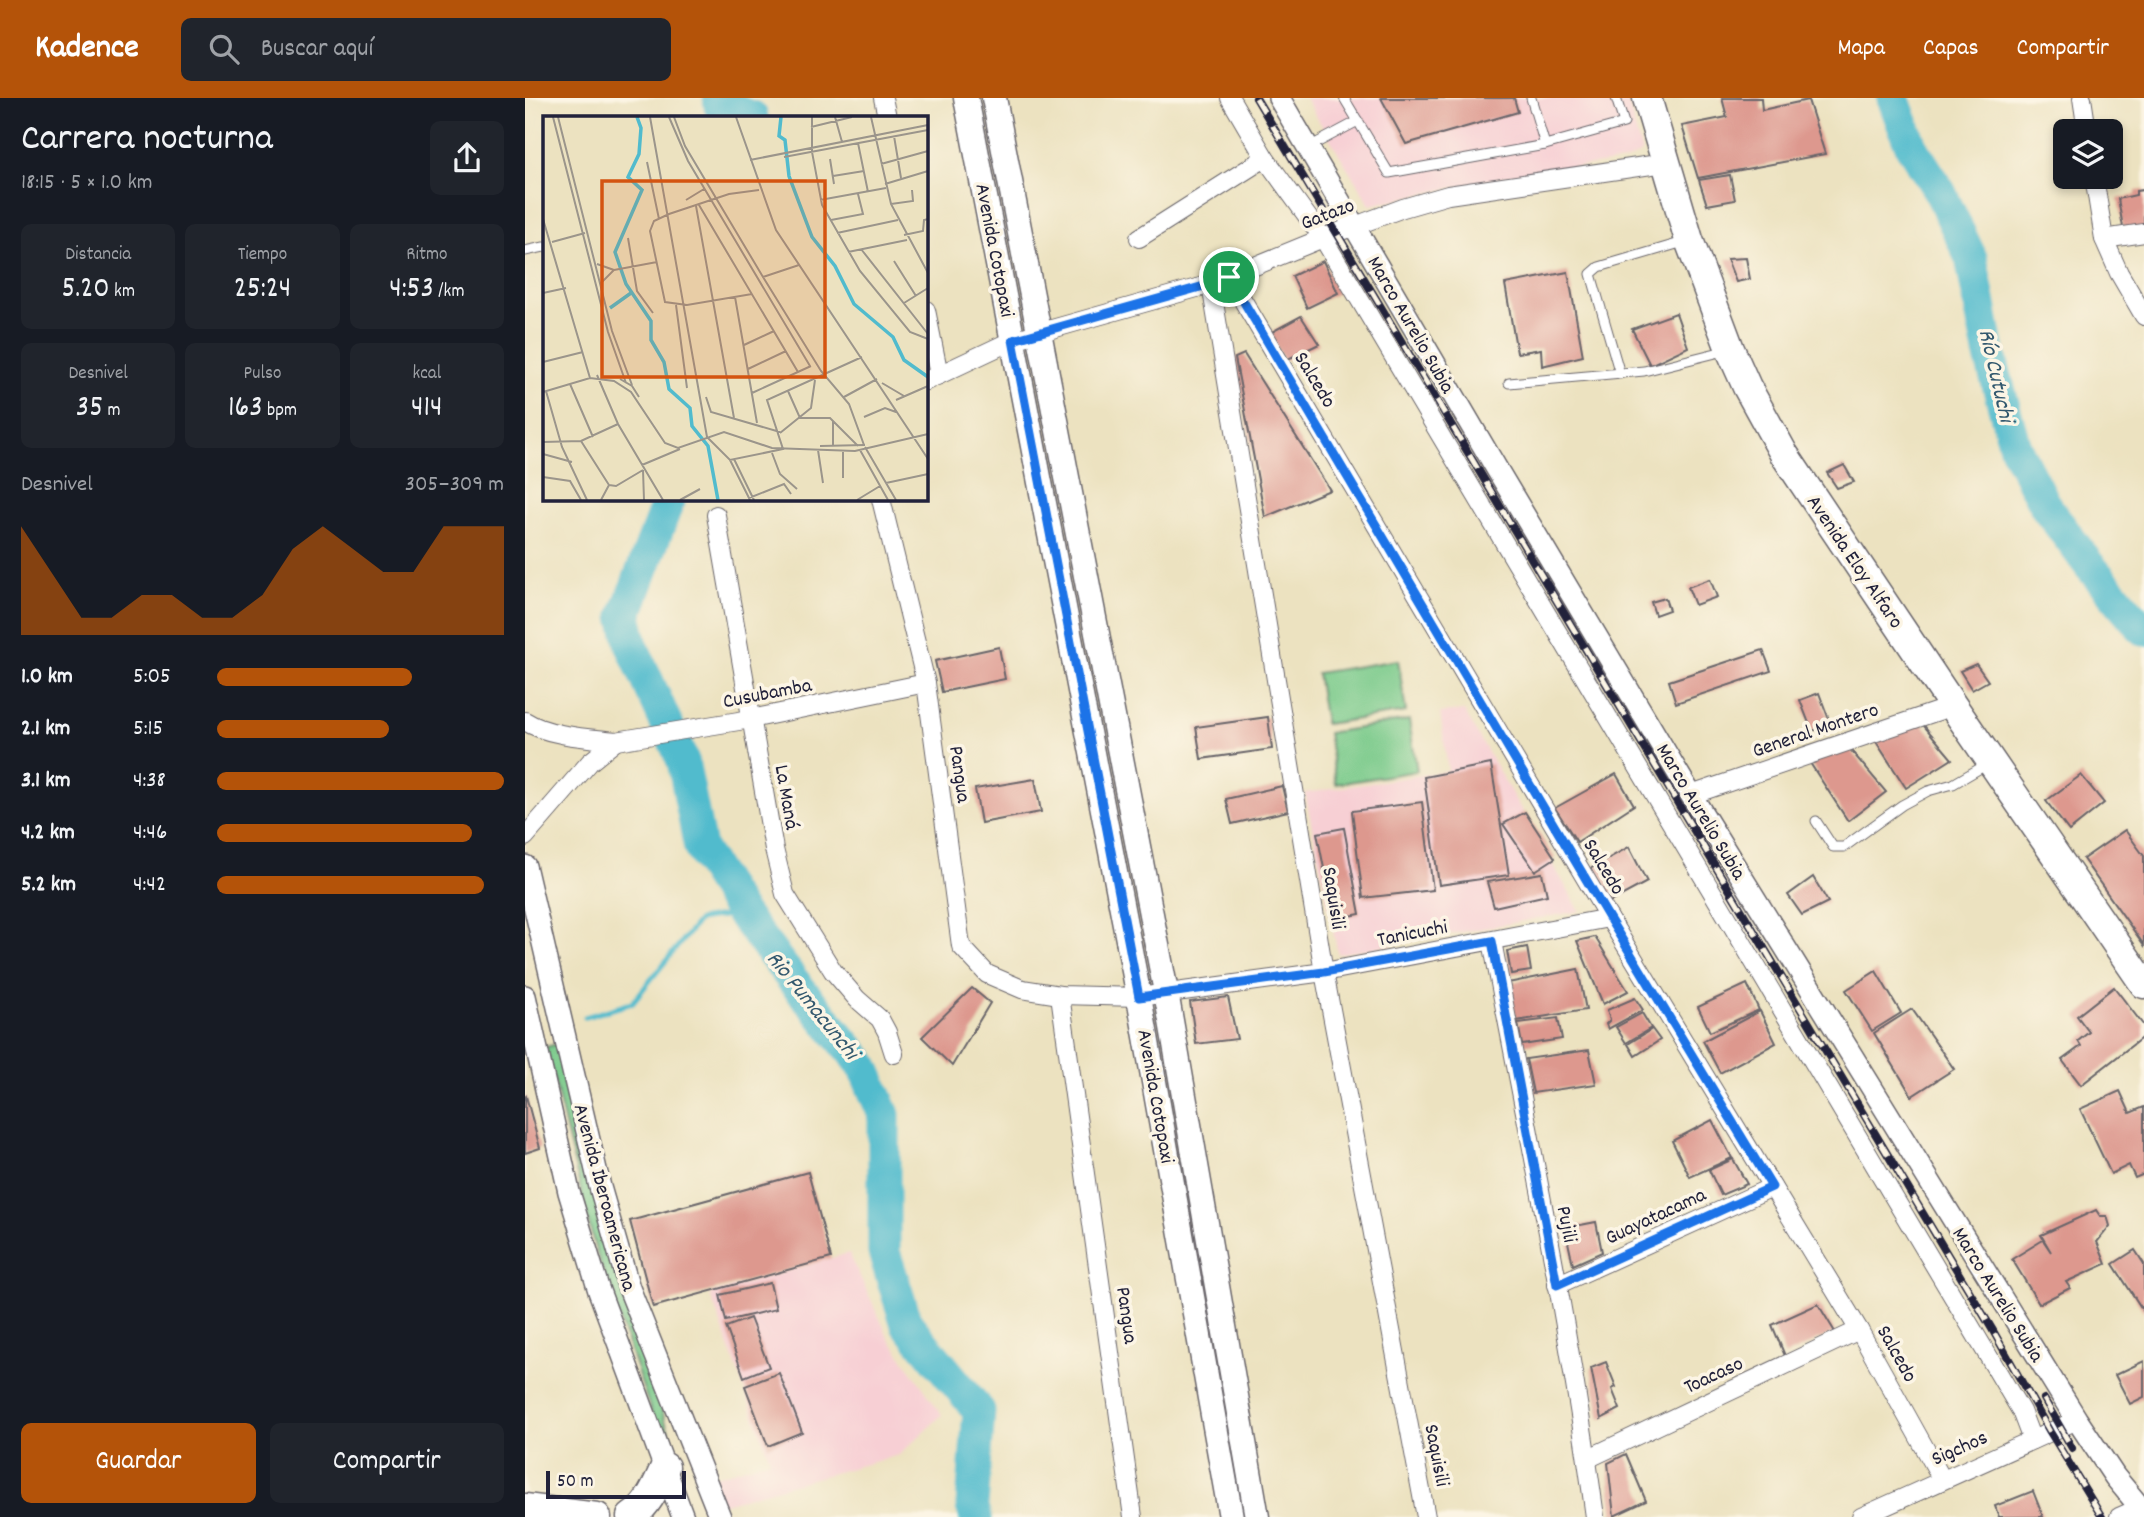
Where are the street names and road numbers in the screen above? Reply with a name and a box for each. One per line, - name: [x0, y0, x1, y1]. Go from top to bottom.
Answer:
- street label: Avenida Cotopaxi: [965, 181, 1021, 320]
- street label: Gatazo: [1297, 192, 1359, 240]
- street label: Marco Aurelio Subia: [1358, 251, 1462, 401]
- street label: Salcedo: [1285, 347, 1342, 414]
- street label: Avenida Eloy Alfaro: [1798, 490, 1909, 636]
- street label: Cusubamba: [721, 671, 816, 718]
- street label: General Montero: [1749, 696, 1883, 767]
- street label: Marco Aurelio Subia: [1647, 739, 1753, 887]
- street label: Pangua: [939, 744, 977, 806]
- street label: La Maná: [765, 763, 806, 833]
- street label: Salcedo: [1574, 834, 1631, 901]
- street label: Saquisili: [1312, 865, 1352, 932]
- street label: Tanicuchi: [1375, 913, 1451, 956]
- street label: Avenida Cotopaxi: [1128, 1027, 1181, 1166]
- street label: Avenida Iberoamericana: [564, 1101, 643, 1296]
- street label: Guayatacama: [1601, 1181, 1713, 1254]
- street label: Pujili: [1547, 1204, 1583, 1246]
- street label: Marco Aurelio Subia: [1943, 1222, 2051, 1370]
- street label: Pangua: [1106, 1285, 1144, 1347]
- street label: Salcedo: [1867, 1321, 1923, 1388]
- street label: Toacaso: [1680, 1350, 1749, 1403]
- street label: Saquisili: [1414, 1422, 1456, 1489]
- street label: Sigchos: [1927, 1424, 1993, 1475]

